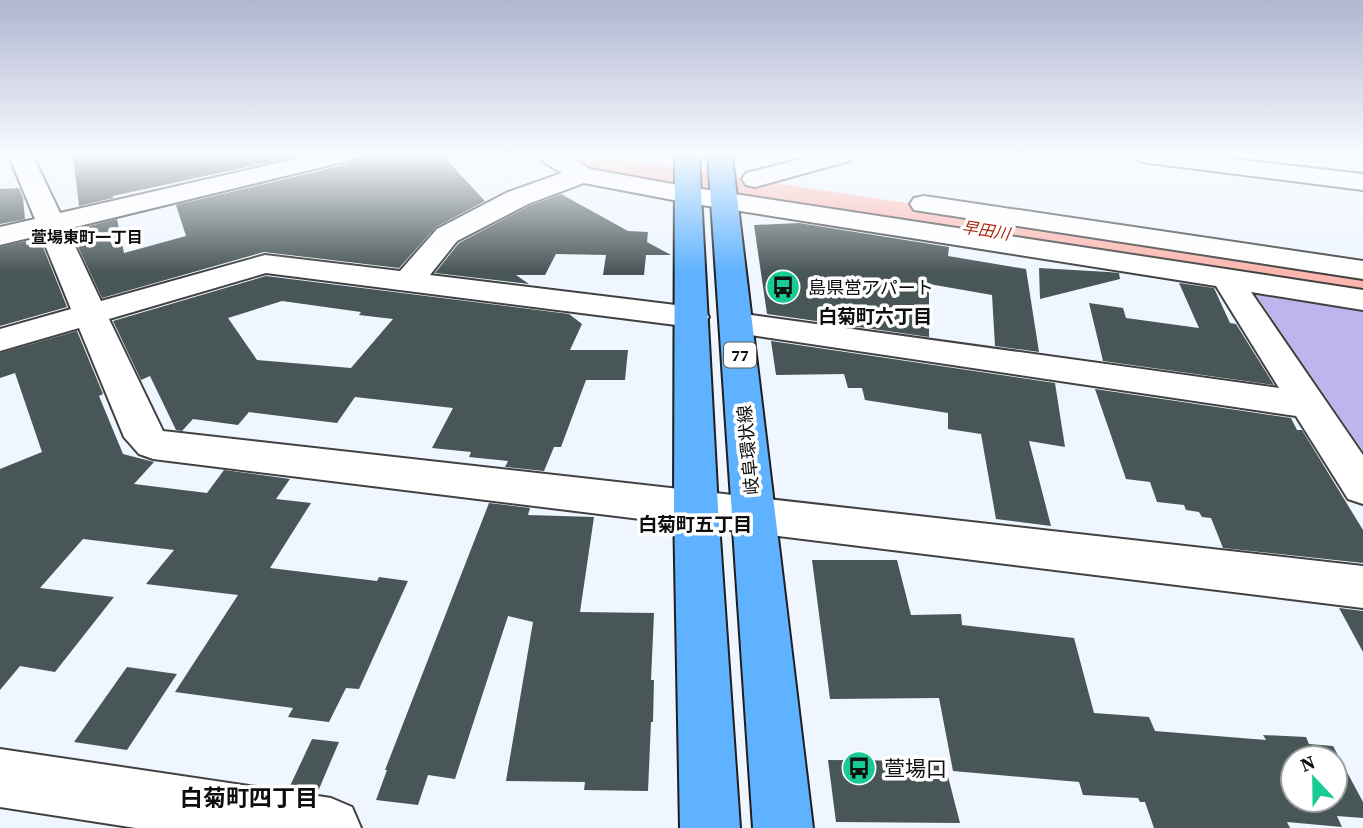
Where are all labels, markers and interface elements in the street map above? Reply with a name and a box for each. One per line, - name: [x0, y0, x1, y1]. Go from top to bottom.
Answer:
- water label: 早田川: [961, 215, 1013, 245]
- district label: 萱場東町一丁目: [31, 226, 143, 248]
- bus stop icon: 島県営アパート: [764, 268, 802, 306]
- place label: 島県営アパート: [808, 275, 934, 300]
- district label: 白菊町六丁目: [818, 303, 932, 329]
- road number: 77: [724, 342, 756, 368]
- street label: 岐阜環状線: [732, 404, 764, 496]
- district label: 白菊町五丁目: [638, 511, 752, 537]
- north arrow: [1279, 744, 1349, 814]
- bus stop icon: 萱場口: [840, 749, 878, 787]
- text: N: [1296, 749, 1319, 778]
- place label: 萱場口: [884, 754, 947, 783]
- district label: 白菊町四丁目: [180, 782, 318, 814]

